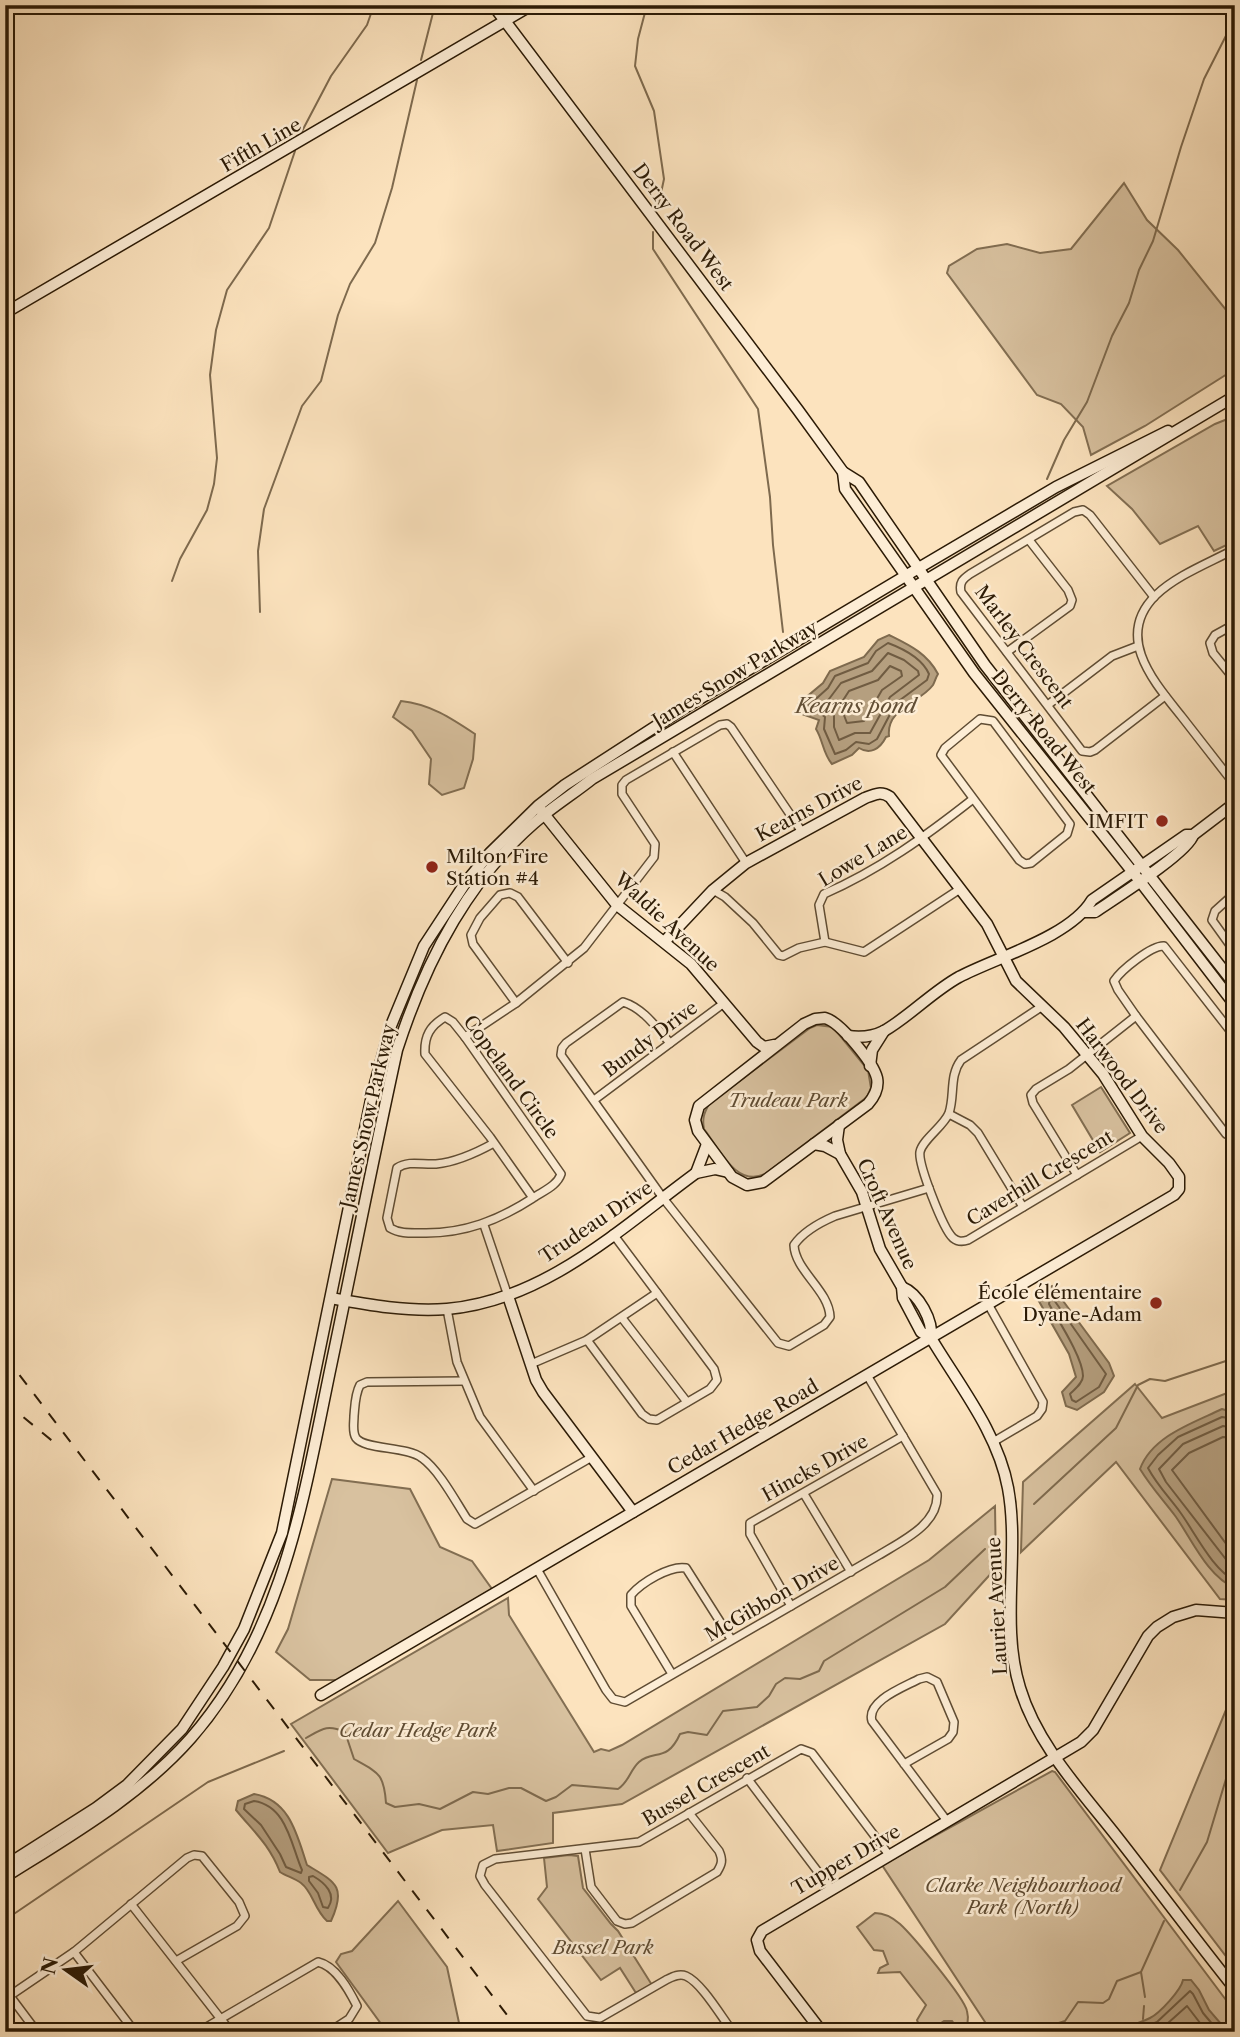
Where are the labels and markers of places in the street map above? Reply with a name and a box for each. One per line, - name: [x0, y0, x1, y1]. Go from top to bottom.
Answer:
- place label: IMFIT: [1088, 810, 1149, 833]
- marker: IMFIT: [1154, 813, 1170, 829]
- place label: Milton Fire Station #4: [446, 845, 548, 890]
- marker: Milton Fire Station #4: [424, 859, 440, 875]
- place label: École élémentaire Dyane-Adam: [978, 1281, 1142, 1326]
- marker: École élémentaire Dyane-Adam: [1148, 1295, 1164, 1311]

